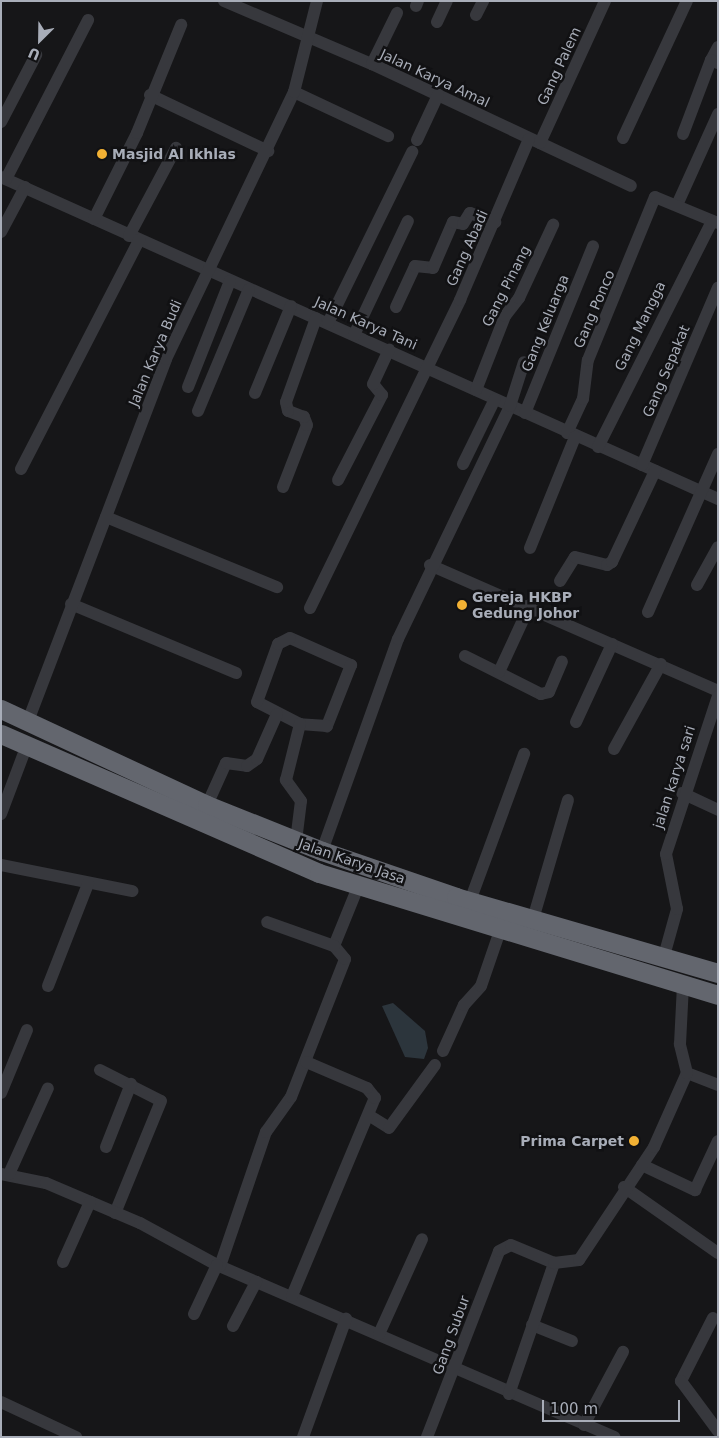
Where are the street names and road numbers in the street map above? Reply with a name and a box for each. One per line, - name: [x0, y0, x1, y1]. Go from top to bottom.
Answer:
- street label: Gang Palem: [534, 24, 584, 108]
- street label: Jalan Karya Amal: [378, 45, 492, 111]
- street label: Gang Abadi: [443, 207, 491, 289]
- street label: Gang Pinang: [478, 243, 534, 329]
- street label: Gang Ponco: [570, 267, 618, 351]
- street label: Gang Keluarga: [518, 272, 572, 374]
- street label: Gang Mangga: [611, 278, 669, 374]
- street label: Jalan Karya Tani: [312, 293, 420, 353]
- street label: Jalan Karya Budi: [125, 297, 185, 409]
- street label: Gang Sepakat: [639, 322, 693, 420]
- street label: jalan karya sari: [649, 723, 699, 831]
- street label: Jalan Karya Jasa: [296, 835, 408, 887]
- street label: Gang Subur: [429, 1293, 473, 1377]

